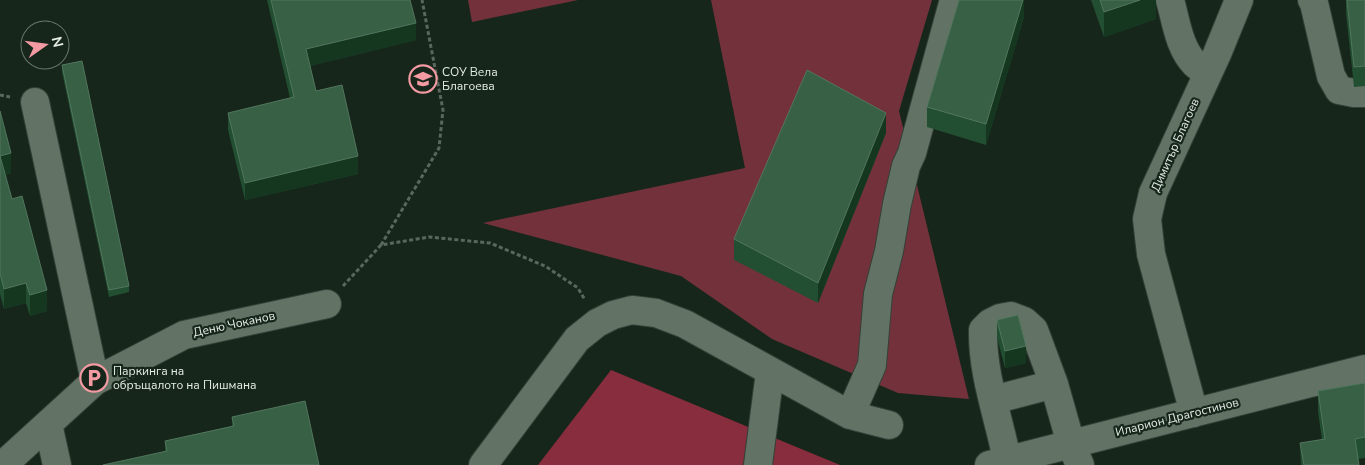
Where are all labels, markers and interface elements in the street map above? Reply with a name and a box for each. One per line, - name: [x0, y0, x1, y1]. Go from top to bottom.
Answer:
- north arrow: [20, 20, 70, 70]
- text: N: [47, 35, 68, 49]
- school or university icon: СОУ Вела Благоева: [408, 64, 438, 94]
- place label: СОУ Вела Благоева: [442, 64, 498, 94]
- street label: Димитър Благоев: [1147, 95, 1203, 194]
- street label: Деню Чоканов: [192, 307, 277, 340]
- parking icon: Паркинга на обръщалото на Пишмана: [79, 363, 109, 393]
- place label: Паркинга на обръщалото на Пишмана: [113, 363, 256, 393]
- street label: Иларион Драгостинов: [1114, 394, 1241, 440]

